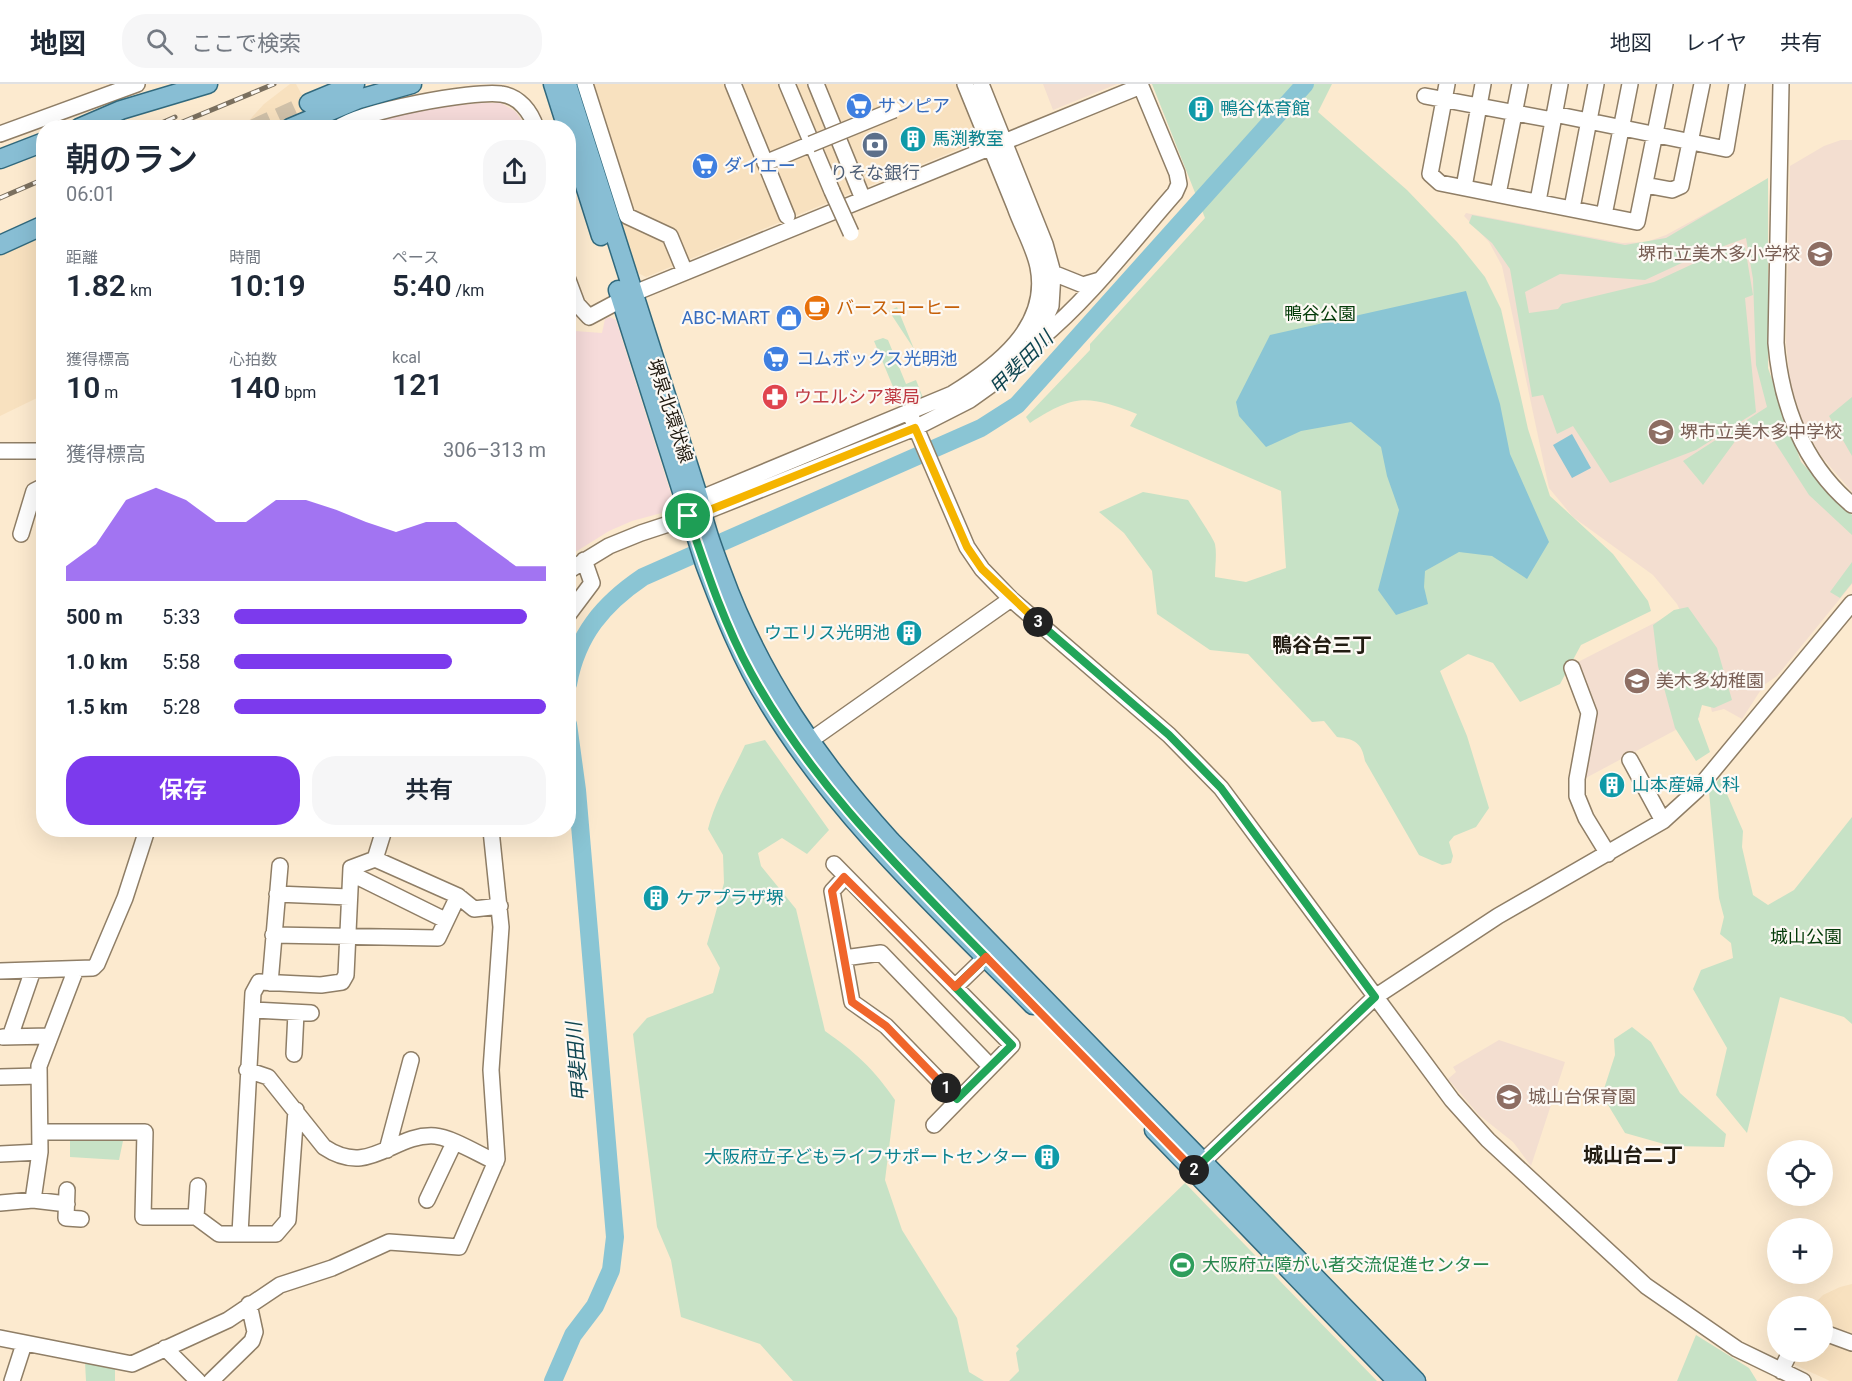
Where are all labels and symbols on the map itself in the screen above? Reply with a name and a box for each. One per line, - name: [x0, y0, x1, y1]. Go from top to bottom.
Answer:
- supermarket icon: サンピア: [844, 91, 874, 121]
- building icon: 鴨谷体育館: [1186, 94, 1216, 124]
- place label: サンピア: [878, 95, 950, 116]
- place label: 鴨谷体育館: [1220, 98, 1310, 119]
- building icon: 馬渕教室: [898, 124, 928, 154]
- place label: 馬渕教室: [932, 128, 1004, 149]
- bank icon: りそな銀行: [860, 130, 890, 160]
- supermarket icon: ダイエー: [690, 151, 720, 181]
- place label: ダイエー: [724, 155, 796, 176]
- place label: りそな銀行: [830, 162, 920, 183]
- school or university icon: 堺市立美木多小学校: [1805, 239, 1835, 269]
- place label: 堺市立美木多小学校: [1638, 243, 1800, 264]
- cafe icon: バースコーヒー: [802, 293, 832, 323]
- place label: バースコーヒー: [836, 297, 961, 318]
- shop icon: ABC-MART: [774, 303, 804, 333]
- park label: 鴨谷公園: [1284, 303, 1356, 324]
- place label: ABC-MART: [682, 307, 770, 328]
- water label: 甲斐田川: [984, 325, 1059, 400]
- supermarket icon: コムボックス光明池: [761, 344, 791, 374]
- place label: コムボックス光明池: [796, 348, 957, 369]
- street label: 堺泉北環状線: [644, 356, 697, 465]
- pharmacy icon: ウエルシア薬局: [760, 382, 790, 412]
- place label: ウエルシア薬局: [794, 386, 920, 407]
- school or university icon: 堺市立美木多中学校: [1646, 417, 1676, 447]
- place label: 堺市立美木多中学校: [1680, 421, 1842, 442]
- pin: [662, 490, 713, 541]
- pin: 3: [1023, 607, 1053, 637]
- building icon: ウエリス光明池: [894, 618, 924, 648]
- place label: ウエリス光明池: [764, 622, 890, 643]
- district label: 鴨谷台三丁: [1272, 633, 1372, 657]
- school or university icon: 美木多幼稚園: [1622, 666, 1652, 696]
- place label: 美木多幼稚園: [1656, 670, 1764, 691]
- building icon: 山本産婦人科: [1597, 770, 1627, 800]
- place label: 山本産婦人科: [1632, 774, 1740, 795]
- building icon: ケアプラザ堺: [641, 883, 671, 913]
- place label: ケアプラザ堺: [676, 887, 784, 908]
- park label: 城山公園: [1770, 926, 1842, 947]
- water label: 甲斐田川: [561, 1019, 592, 1103]
- pin: 1: [931, 1073, 961, 1103]
- school or university icon: 城山台保育園: [1494, 1082, 1524, 1112]
- place label: 城山台保育園: [1528, 1086, 1636, 1107]
- building icon: 大阪府立子どもライフサポートセンター: [1032, 1142, 1062, 1172]
- district label: 城山台二丁: [1583, 1143, 1683, 1167]
- place label: 大阪府立子どもライフサポートセンター: [704, 1146, 1028, 1167]
- pin: 2: [1179, 1155, 1209, 1185]
- sports icon: 大阪府立障がい者交流促進センター: [1167, 1250, 1197, 1280]
- place label: 大阪府立障がい者交流促進センター: [1202, 1254, 1490, 1275]

